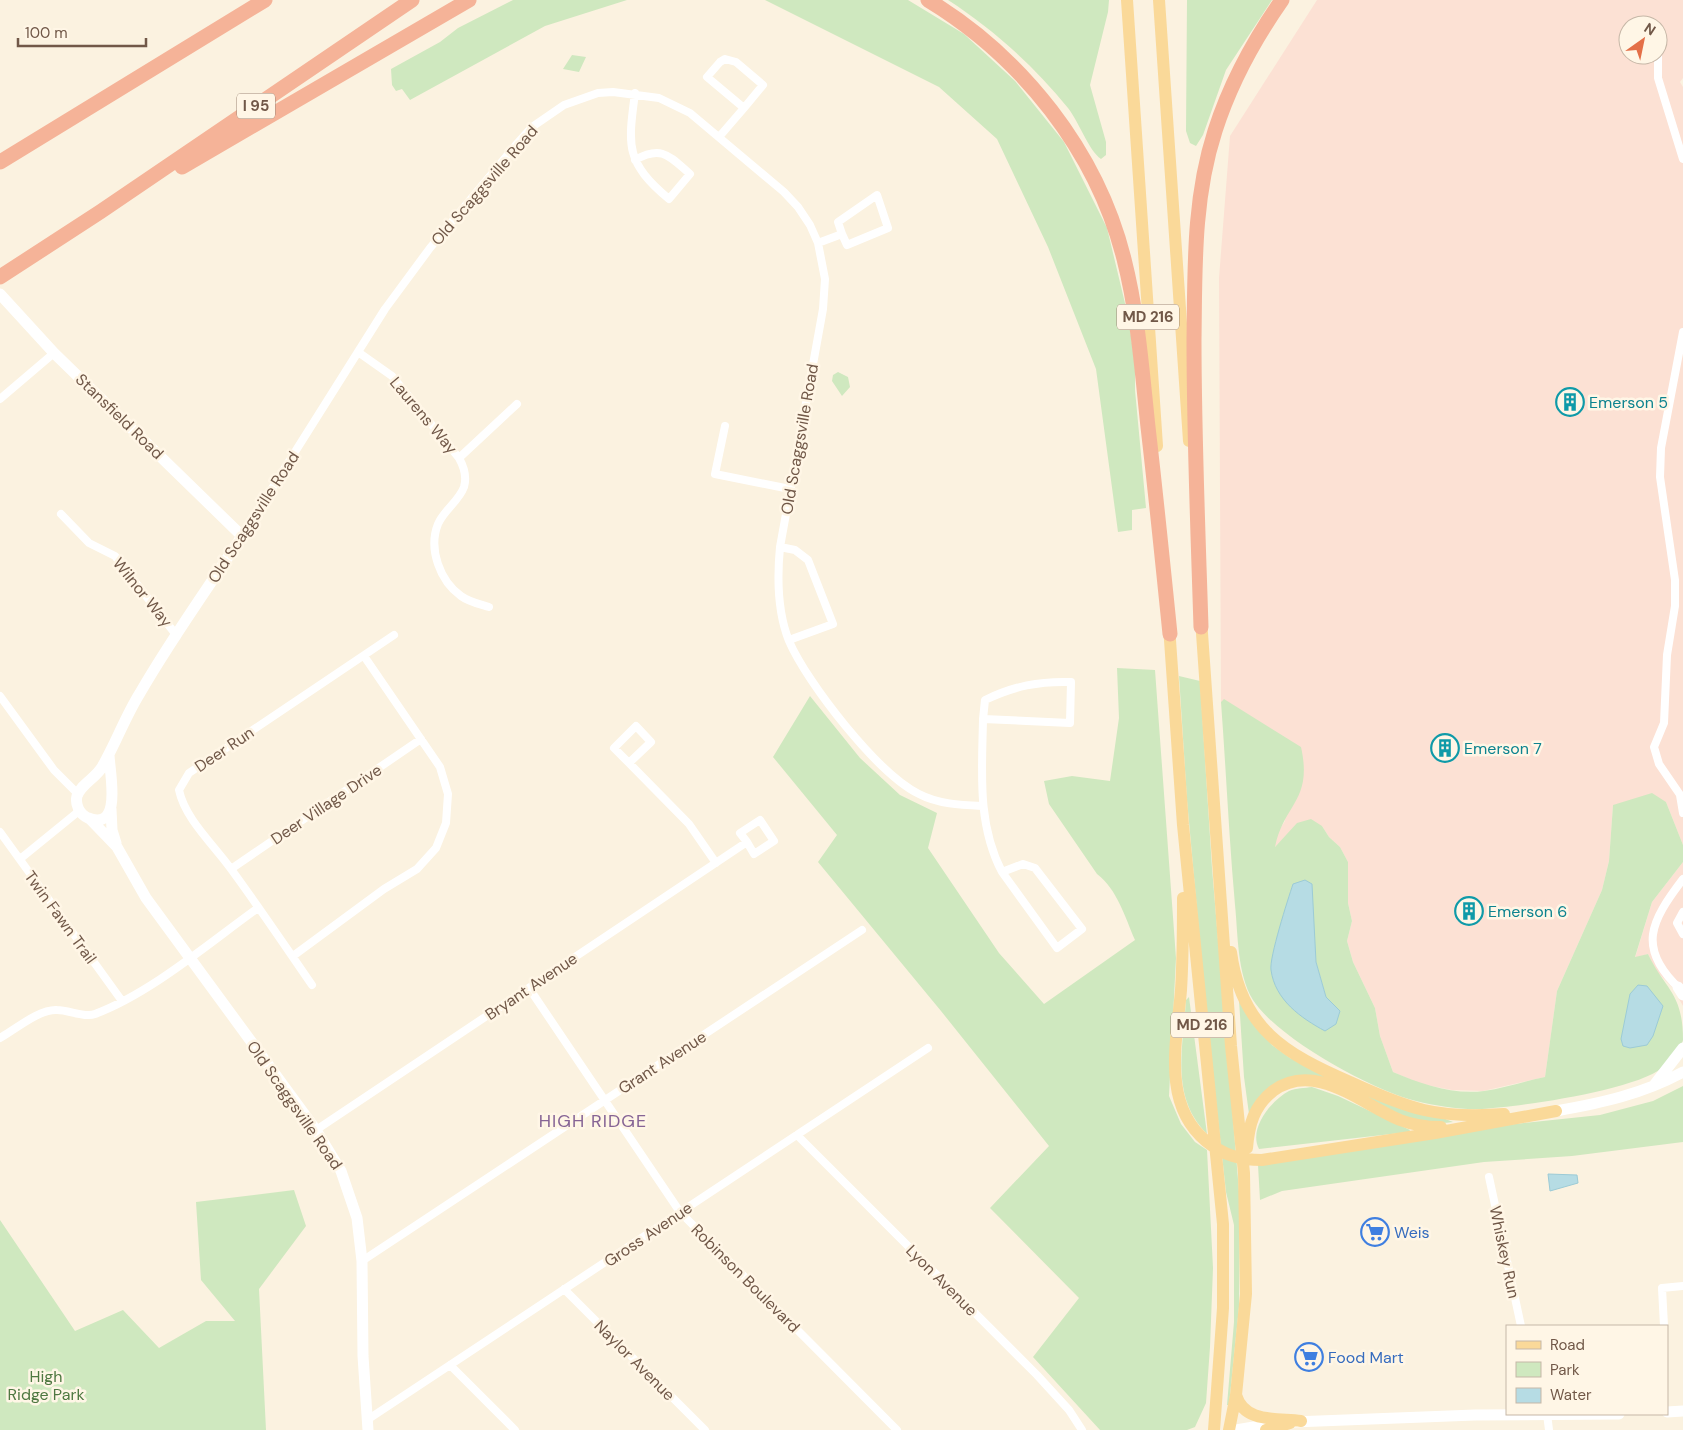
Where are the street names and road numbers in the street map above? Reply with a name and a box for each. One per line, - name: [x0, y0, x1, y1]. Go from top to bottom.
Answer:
- road number: I 95: [237, 94, 275, 118]
- street label: Old Scaggsville Road: [426, 121, 542, 250]
- road number: MD 216: [1117, 304, 1179, 330]
- street label: Old Scaggsville Road: [776, 362, 823, 516]
- street label: Stansfield Road: [71, 369, 168, 464]
- street label: Laurens Way: [385, 372, 462, 458]
- street label: Old Scaggsville Road: [203, 447, 304, 587]
- street label: Wilnor Way: [108, 553, 177, 632]
- street label: Deer Run: [191, 722, 258, 777]
- street label: Deer Village Drive: [267, 759, 386, 849]
- street label: Twin Fawn Trail: [20, 867, 101, 968]
- street label: Bryant Avenue: [481, 948, 581, 1025]
- road number: MD 216: [1171, 1012, 1233, 1038]
- street label: Grant Avenue: [614, 1026, 710, 1099]
- street label: Old Scaggsville Road: [242, 1037, 347, 1174]
- street label: Gross Avenue: [600, 1197, 696, 1272]
- street label: Whiskey Run: [1484, 1204, 1525, 1300]
- street label: Robinson Boulevard: [687, 1219, 805, 1337]
- street label: Lyon Avenue: [901, 1240, 982, 1321]
- street label: Naylor Avenue: [590, 1315, 680, 1405]

